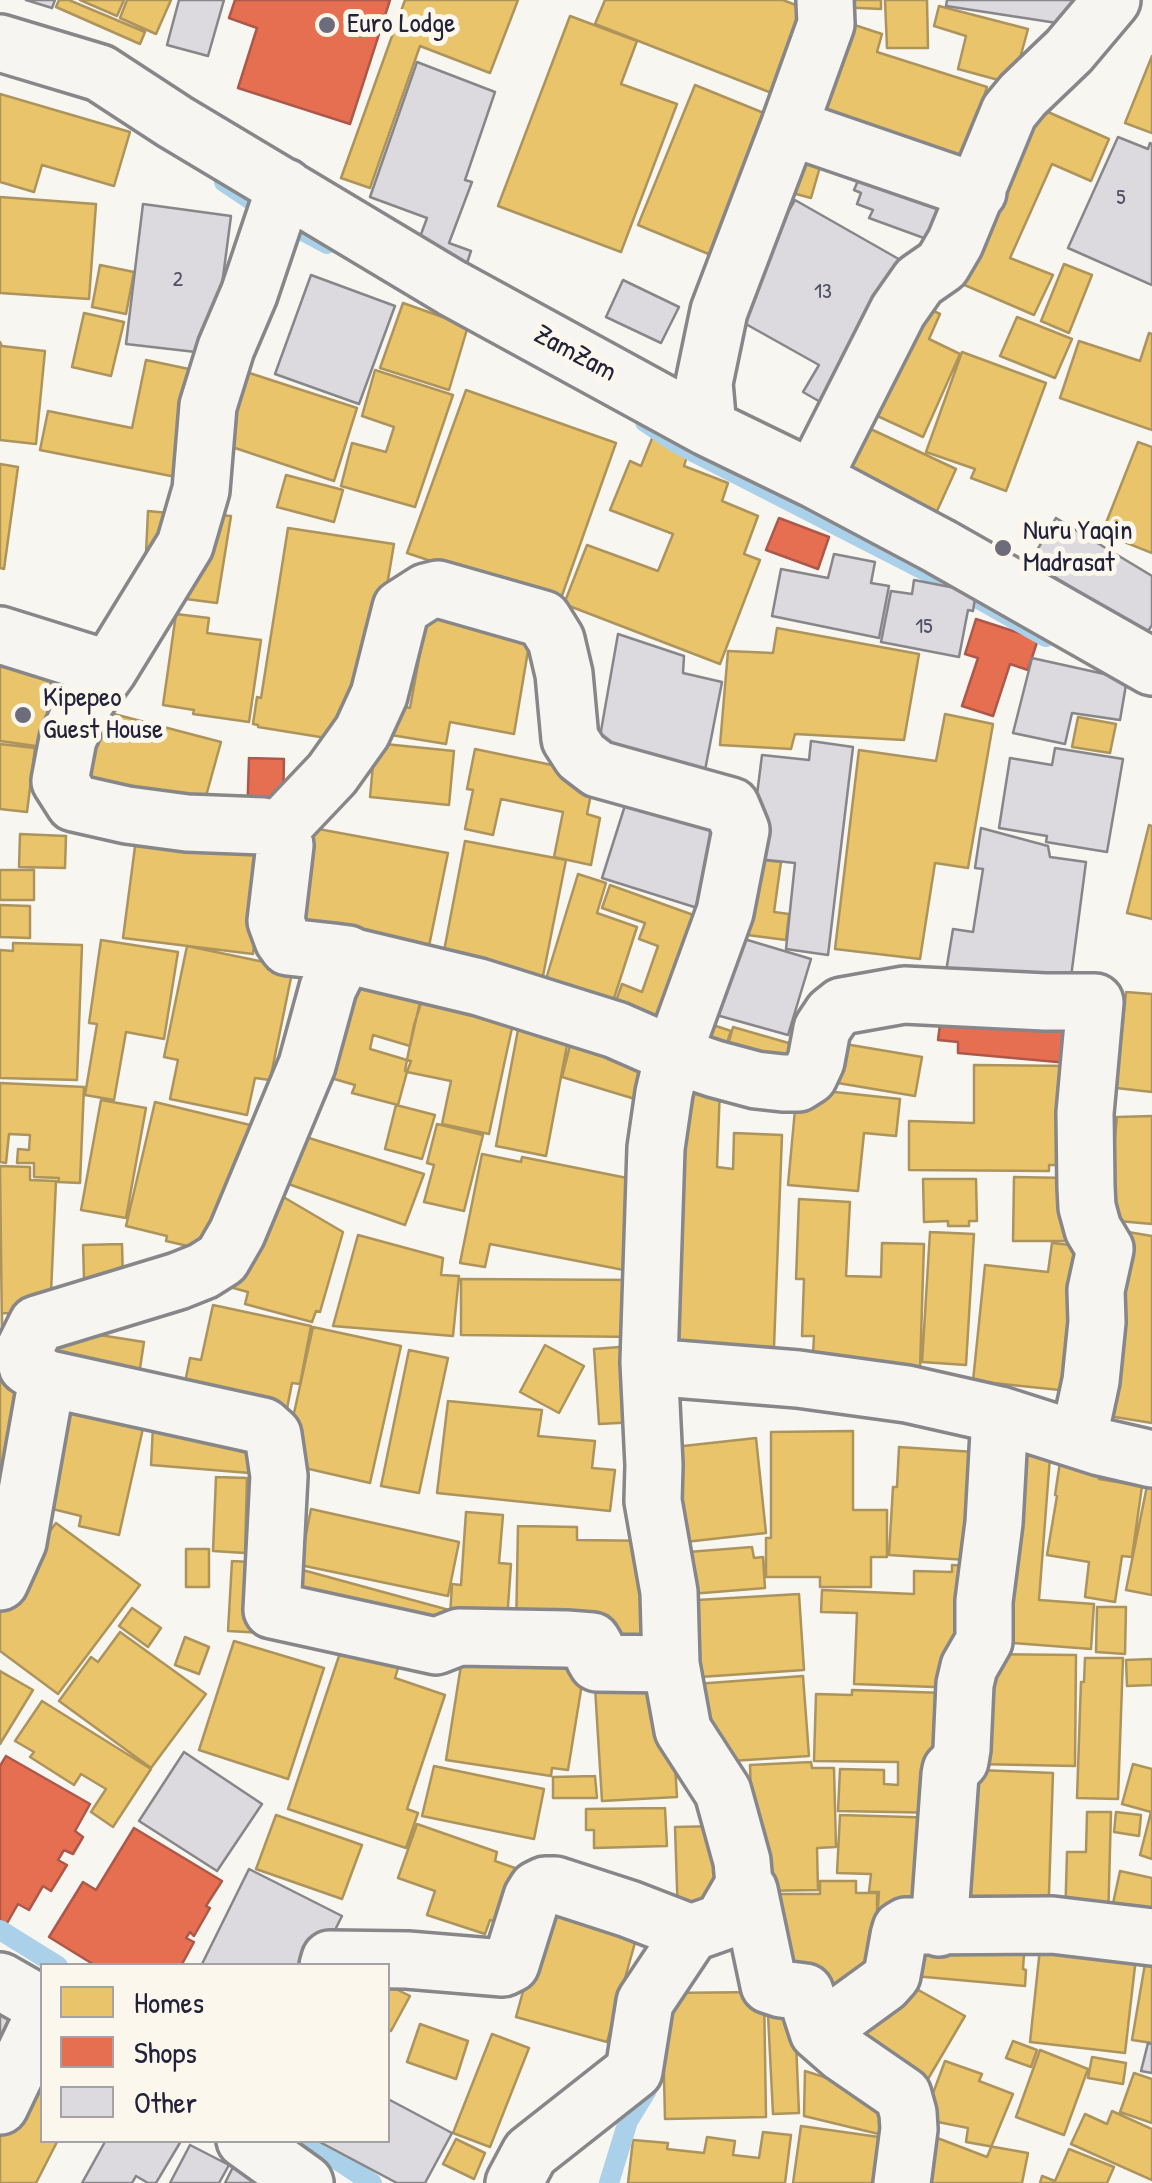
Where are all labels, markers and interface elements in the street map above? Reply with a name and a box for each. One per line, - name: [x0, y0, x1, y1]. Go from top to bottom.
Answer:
- place label: Euro Lodge: [347, 8, 455, 42]
- marker: Euro Lodge: [316, 14, 338, 36]
- house number: 5: [1116, 185, 1126, 211]
- house number: 2: [173, 267, 183, 293]
- house number: 13: [814, 279, 832, 305]
- street label: ZamZam: [528, 318, 622, 390]
- place label: Nuru Yaqin Madrasat: [1023, 515, 1133, 581]
- marker: Nuru Yaqin Madrasat: [992, 537, 1014, 559]
- house number: 15: [915, 614, 933, 640]
- place label: Kipepeo Guest House: [43, 682, 163, 748]
- marker: Kipepeo Guest House: [12, 704, 34, 726]
- legend: [40, 1963, 390, 2143]
- text: Homes: [134, 1982, 204, 2022]
- text: Shops: [134, 2032, 197, 2072]
- text: Other: [134, 2082, 197, 2122]

